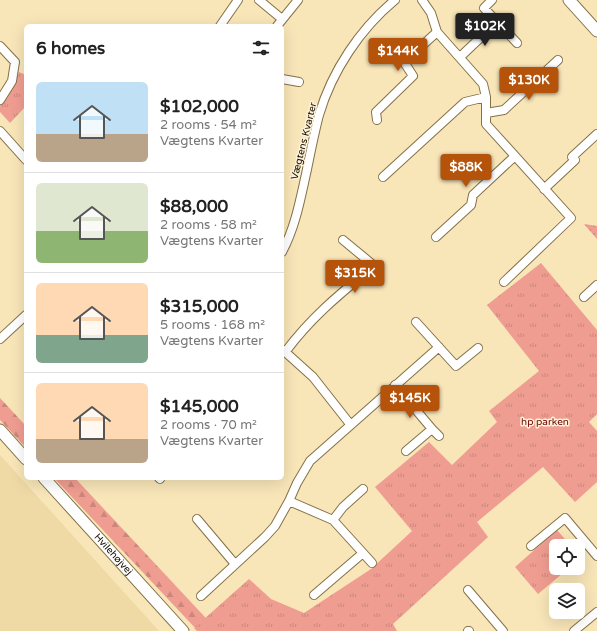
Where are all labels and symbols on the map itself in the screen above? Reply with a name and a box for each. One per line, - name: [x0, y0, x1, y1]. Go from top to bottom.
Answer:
- pin: $102K: [457, 13, 513, 47]
- pin: $144K: [370, 38, 426, 72]
- pin: $130K: [501, 67, 557, 101]
- street label: Vægtens Kvarter: [289, 101, 319, 181]
- pin: $88K: [442, 154, 490, 188]
- pin: $315K: [327, 260, 383, 294]
- pin: $145K: [382, 385, 438, 419]
- park label: hp parken: [521, 416, 569, 428]
- street label: Hvilehøjvej: [91, 531, 135, 577]

